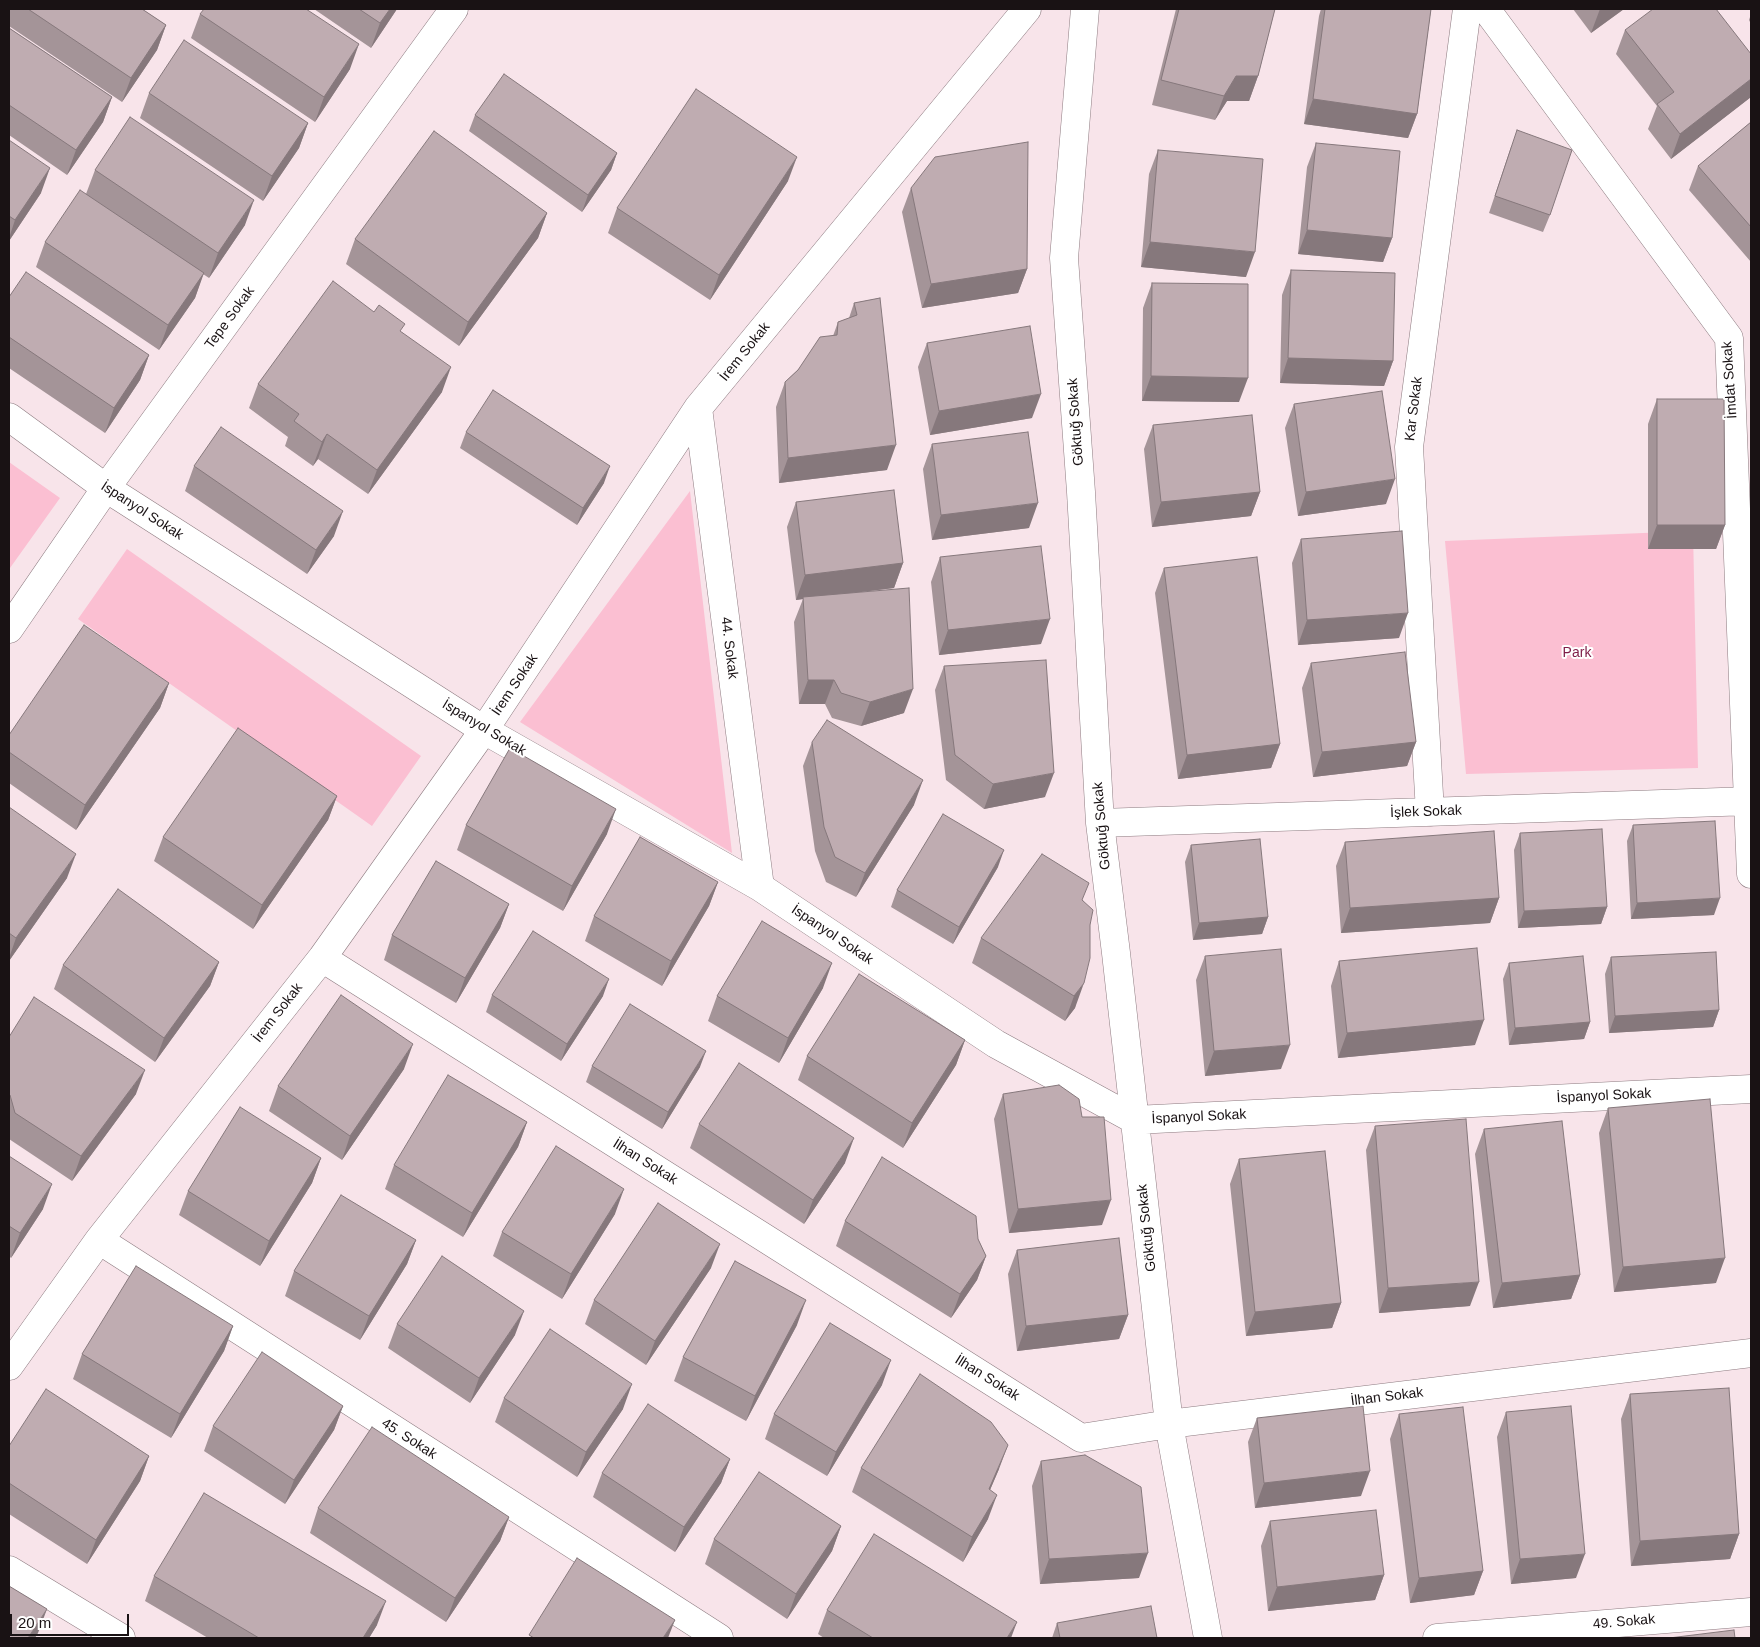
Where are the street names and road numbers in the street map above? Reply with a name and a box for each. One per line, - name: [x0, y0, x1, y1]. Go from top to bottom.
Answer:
- street label: Tepe Sokak: [202, 283, 258, 353]
- street label: İrem Sokak: [716, 319, 774, 385]
- street label: İmdat Sokak: [1719, 341, 1741, 419]
- street label: Kar Sokak: [1402, 376, 1426, 442]
- street label: Göktuğ Sokak: [1065, 378, 1087, 466]
- street label: İspanyol Sokak: [98, 478, 186, 544]
- street label: 44. Sokak: [717, 616, 741, 680]
- street label: İrem Sokak: [488, 651, 542, 719]
- street label: İspanyol Sokak: [439, 696, 529, 760]
- street label: Göktuğ Sokak: [1090, 781, 1114, 871]
- street label: İşlek Sokak: [1390, 802, 1462, 822]
- street label: İspanyol Sokak: [788, 901, 876, 969]
- street label: İrem Sokak: [250, 980, 306, 1046]
- street label: İspanyol Sokak: [1556, 1085, 1652, 1107]
- street label: İspanyol Sokak: [1151, 1106, 1247, 1128]
- street label: İlhan Sokak: [610, 1135, 680, 1189]
- street label: Göktuğ Sokak: [1134, 1183, 1160, 1273]
- street label: İlhan Sokak: [952, 1351, 1022, 1405]
- street label: İlhan Sokak: [1350, 1384, 1424, 1410]
- street label: 45. Sokak: [378, 1415, 440, 1463]
- street label: 49. Sokak: [1592, 1611, 1656, 1633]

